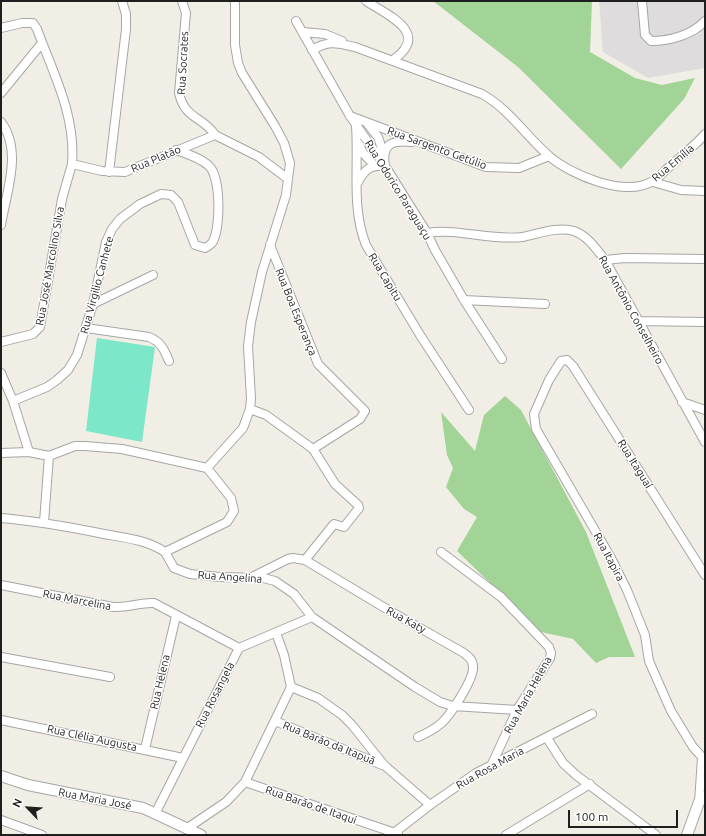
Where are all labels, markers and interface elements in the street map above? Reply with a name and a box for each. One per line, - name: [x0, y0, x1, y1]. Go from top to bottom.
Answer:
- street label: Rua Socrates: [175, 31, 191, 95]
- street label: Rua Sargento Getúlio: [386, 124, 488, 172]
- street label: Rua Odorico Paraguaçu: [362, 138, 434, 242]
- street label: Rua Emília: [649, 142, 697, 184]
- street label: Rua Platão: [129, 143, 183, 175]
- street label: Rua José Marcolino Silva: [33, 206, 67, 326]
- street label: Rua Virgilio Canhete: [78, 235, 116, 335]
- street label: Rua Capitu: [366, 251, 404, 303]
- street label: Rua Antônio Conselheiro: [596, 253, 666, 367]
- street label: Rua Boa Esperança: [272, 266, 320, 358]
- street label: Rua Itaguaí: [615, 437, 655, 491]
- street label: Rua Itapira: [591, 531, 627, 583]
- street label: Rua Angelina: [197, 568, 263, 586]
- street label: Rua Marcelina: [42, 587, 112, 613]
- street label: Rua Katy: [384, 604, 428, 636]
- street label: Rua Helena: [147, 653, 173, 711]
- street label: Rua Maria Helena: [501, 654, 555, 736]
- street label: Rua Rosangela: [193, 660, 237, 730]
- street label: Rua Barão da Itapuã: [281, 718, 377, 768]
- street label: Rua Clélia Augusta: [46, 722, 138, 754]
- street label: Rua Rosa Maria: [454, 744, 526, 792]
- street label: Rua Barão de Itaqui: [264, 783, 358, 827]
- street label: Rua Maria José: [57, 785, 133, 813]
- north arrow: [8, 788, 48, 828]
- text: N: [10, 797, 24, 809]
- scale bar: [570, 802, 680, 828]
- text: 100 m: [575, 810, 608, 823]

